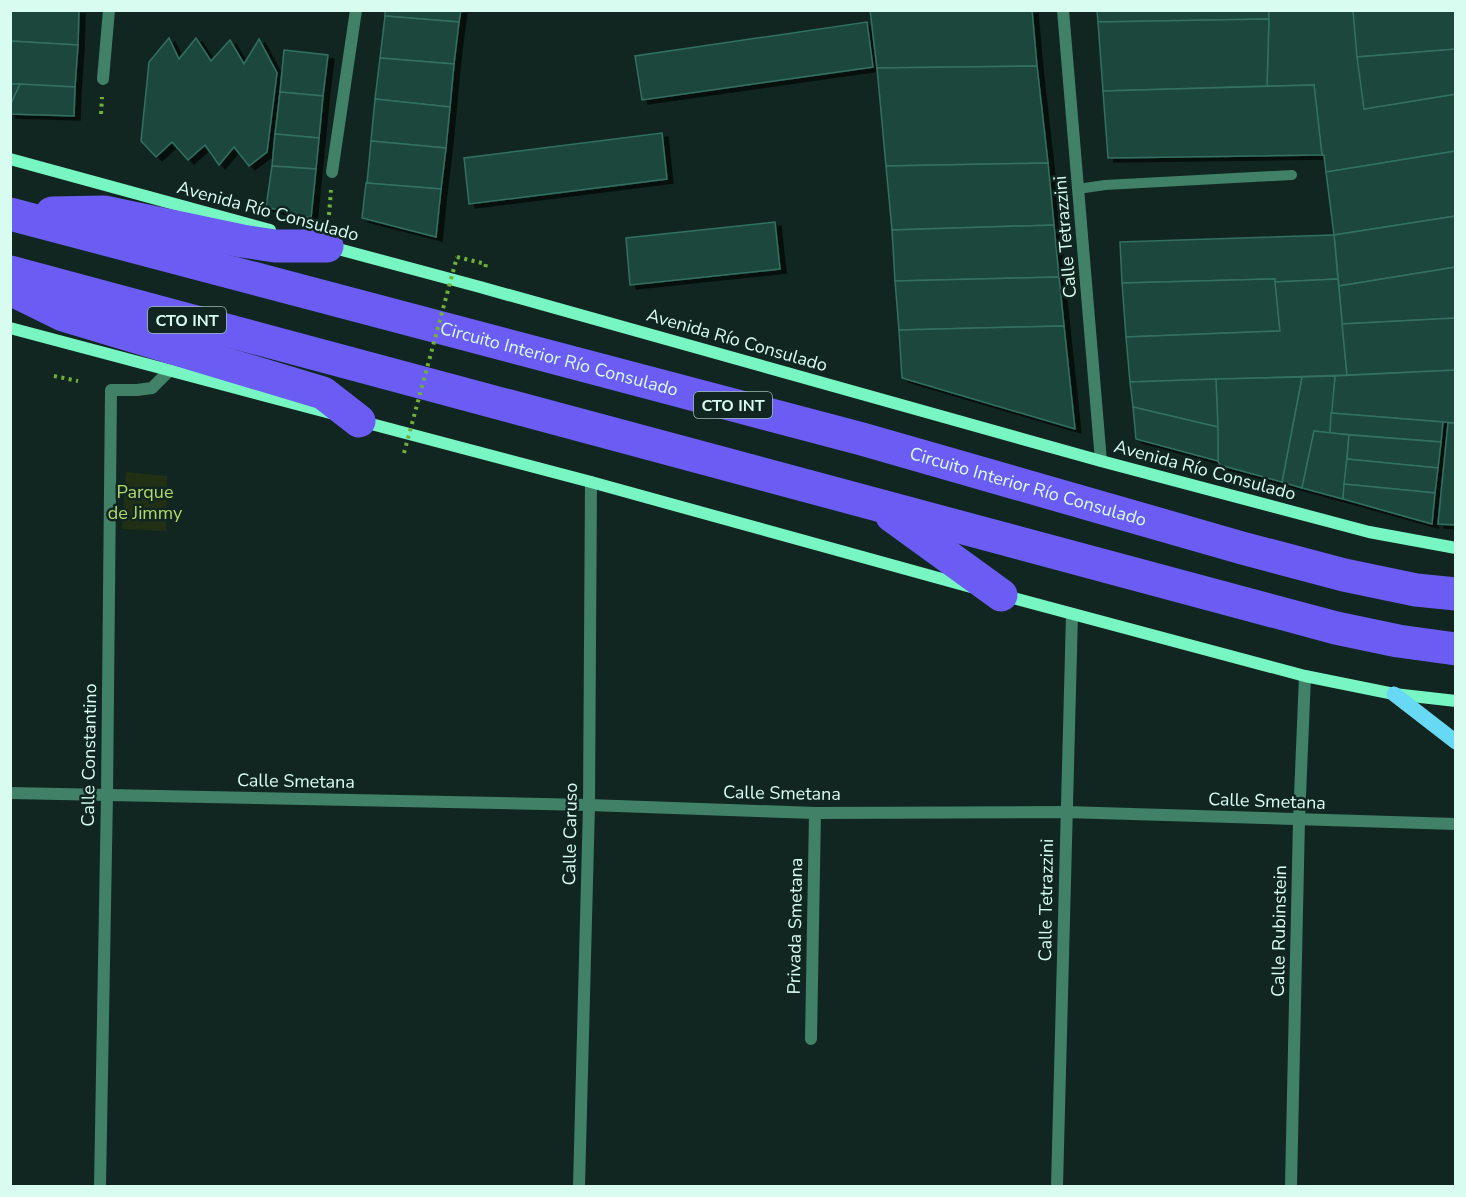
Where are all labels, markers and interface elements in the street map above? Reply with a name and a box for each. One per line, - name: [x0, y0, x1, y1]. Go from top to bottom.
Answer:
- street label: Avenida Río Consulado: [175, 175, 361, 247]
- street label: Calle Tetrazzini: [1048, 175, 1082, 299]
- street label: Avenida Río Consulado: [644, 303, 830, 377]
- road number: CTO INT: [148, 307, 226, 333]
- street label: Circuito Interior Río Consulado: [437, 316, 681, 402]
- road number: CTO INT: [694, 392, 772, 418]
- street label: Avenida Río Consulado: [1112, 434, 1298, 506]
- street label: Circuito Interior Río Consulado: [907, 441, 1149, 532]
- park label: Parque de Jimmy: [108, 480, 183, 525]
- street label: Calle Constantino: [76, 683, 102, 827]
- street label: Calle Smetana: [237, 768, 355, 794]
- street label: Calle Smetana: [723, 780, 841, 806]
- street label: Calle Caruso: [557, 782, 583, 886]
- street label: Calle Smetana: [1208, 787, 1326, 815]
- street label: Calle Tetrazzini: [1033, 839, 1059, 961]
- street label: Privada Smetana: [782, 857, 808, 995]
- street label: Calle Rubinstein: [1266, 865, 1292, 997]

